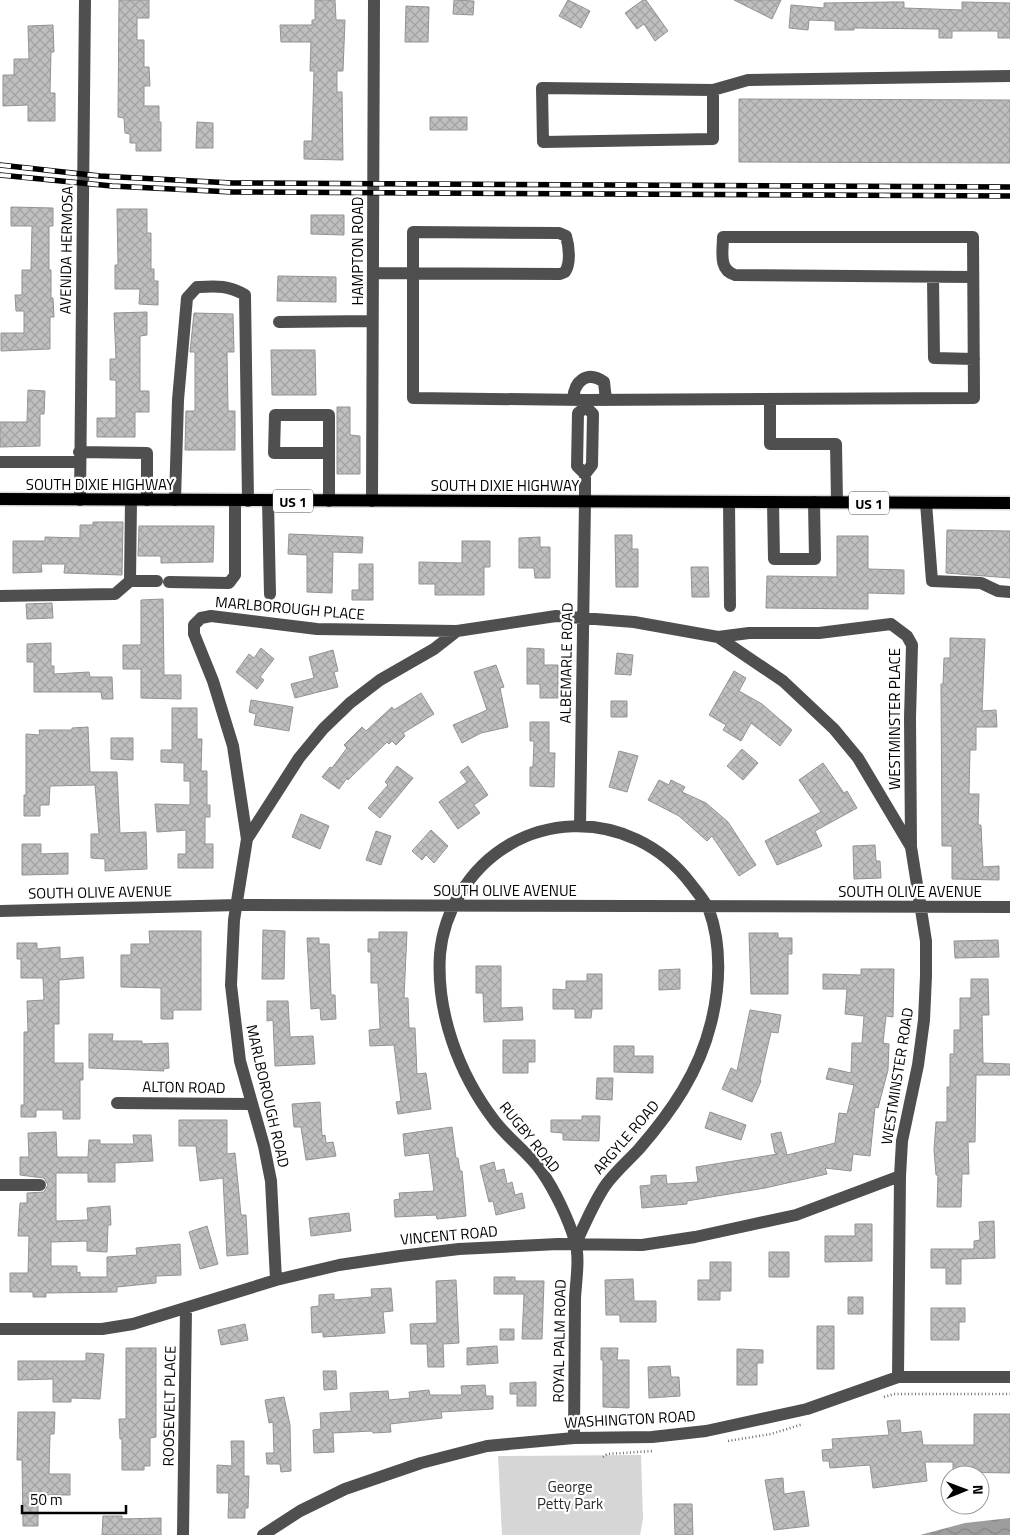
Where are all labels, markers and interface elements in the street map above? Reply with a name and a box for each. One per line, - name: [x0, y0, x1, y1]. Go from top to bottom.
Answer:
- street label: AVENIDA HERMOSA: [53, 186, 79, 314]
- street label: HAMPTON ROAD: [346, 196, 369, 306]
- street label: SOUTH DIXIE HIGHWAY: [26, 473, 174, 496]
- street label: SOUTH DIXIE HIGHWAY: [431, 474, 579, 497]
- road number: US 1: [273, 490, 313, 512]
- road number: US 1: [849, 492, 889, 514]
- street label: MARLBOROUGH PLACE: [214, 590, 366, 626]
- street label: ALBEMARLE ROAD: [553, 602, 579, 724]
- street label: WESTMINSTER PLACE: [883, 648, 906, 790]
- street label: SOUTH OLIVE AVENUE: [28, 879, 172, 905]
- street label: SOUTH OLIVE AVENUE: [433, 879, 577, 902]
- street label: SOUTH OLIVE AVENUE: [838, 880, 982, 903]
- street label: WESTMINSTER ROAD: [875, 1006, 919, 1146]
- street label: MARLBOROUGH ROAD: [240, 1022, 296, 1170]
- street label: ALTON ROAD: [142, 1075, 226, 1099]
- street label: ARGYLE ROAD: [587, 1095, 665, 1179]
- street label: RUGBY ROAD: [494, 1096, 566, 1178]
- street label: VINCENT ROAD: [399, 1219, 499, 1251]
- street label: ROYAL PALM ROAD: [546, 1279, 572, 1403]
- street label: ROOSEVELT PLACE: [156, 1345, 182, 1467]
- street label: WASHINGTON ROAD: [564, 1404, 696, 1434]
- north arrow: [940, 1465, 990, 1515]
- park label: George Petty Park: [537, 1475, 603, 1515]
- scale bar: [22, 1482, 126, 1514]
- text: N: [968, 1485, 989, 1495]
- text: 50 m: [30, 1488, 63, 1511]

